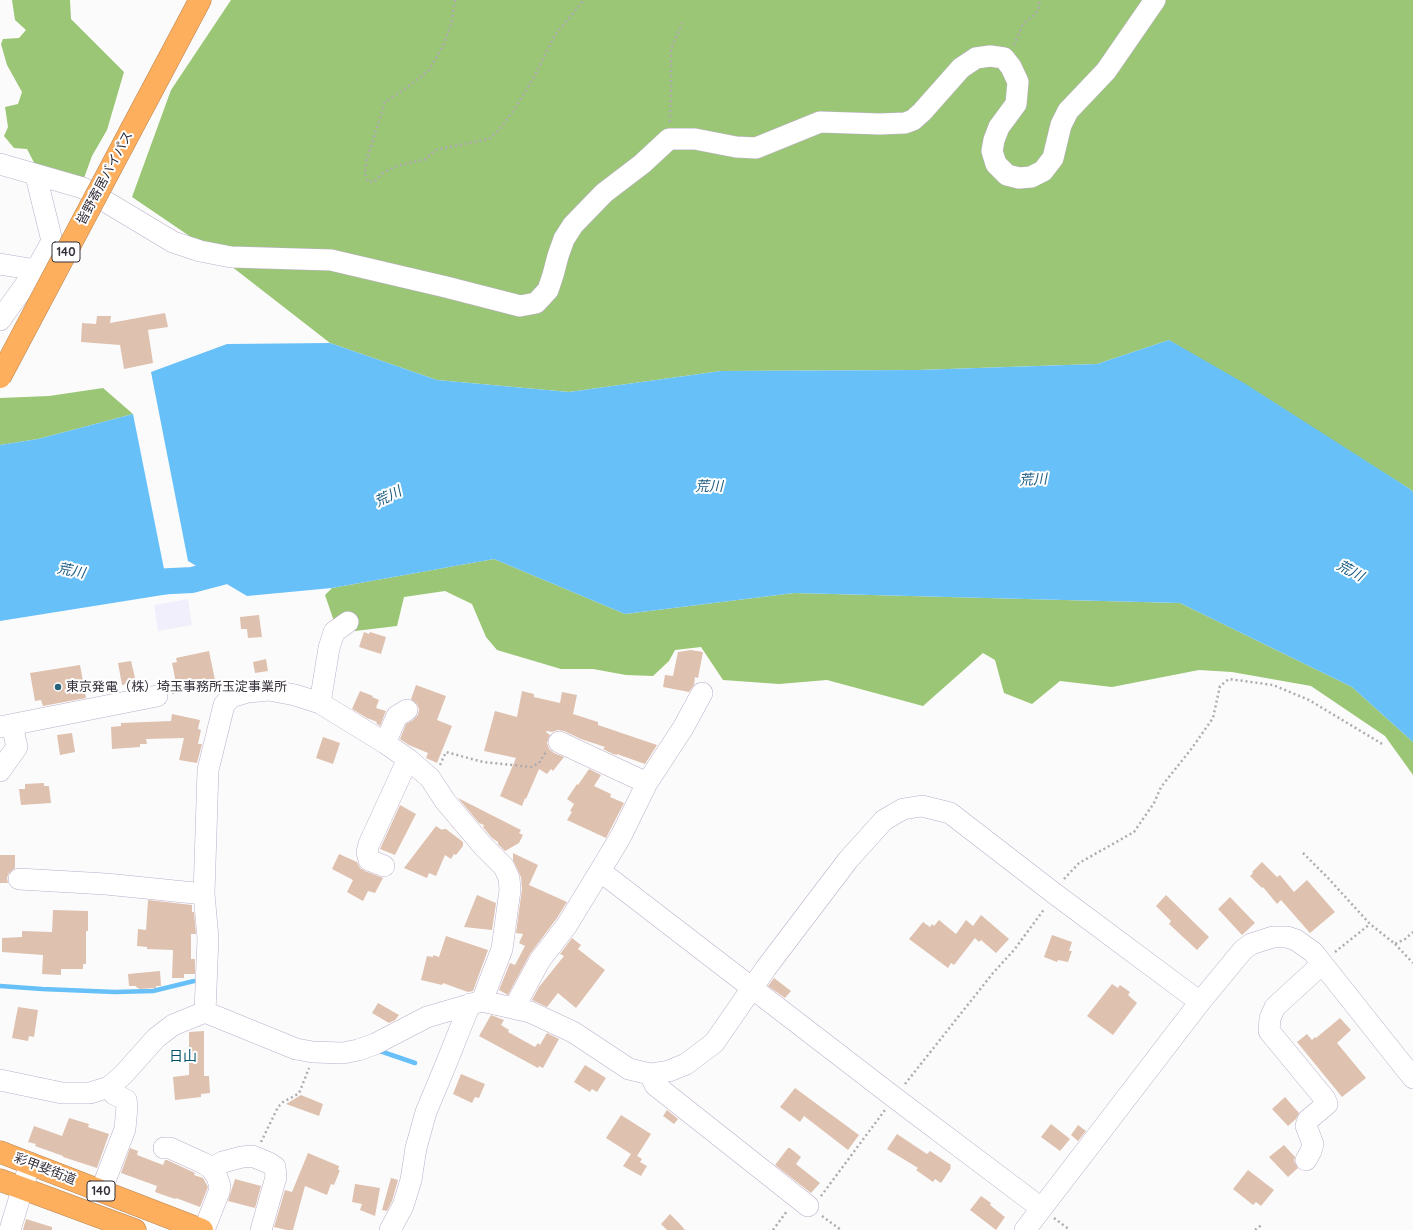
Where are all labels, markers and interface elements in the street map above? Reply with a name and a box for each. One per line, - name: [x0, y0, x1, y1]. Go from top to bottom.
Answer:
- street label: 皆野寄居バイパス: [74, 128, 136, 228]
- road number: 140: [52, 242, 80, 262]
- water label: 荒川: [1019, 471, 1047, 489]
- water label: 荒川: [695, 479, 723, 495]
- water label: 荒川: [372, 483, 404, 511]
- water label: 荒川: [1334, 557, 1366, 585]
- water label: 荒川: [56, 560, 86, 582]
- place label: 東京発電（株）埼玉事務所玉淀事業所: [66, 679, 287, 695]
- marker: 東京発電（株）埼玉事務所玉淀事業所: [53, 682, 63, 692]
- district label: 日山: [169, 1049, 197, 1065]
- street label: 彩甲斐街道: [12, 1150, 78, 1188]
- road number: 140: [87, 1181, 115, 1201]

